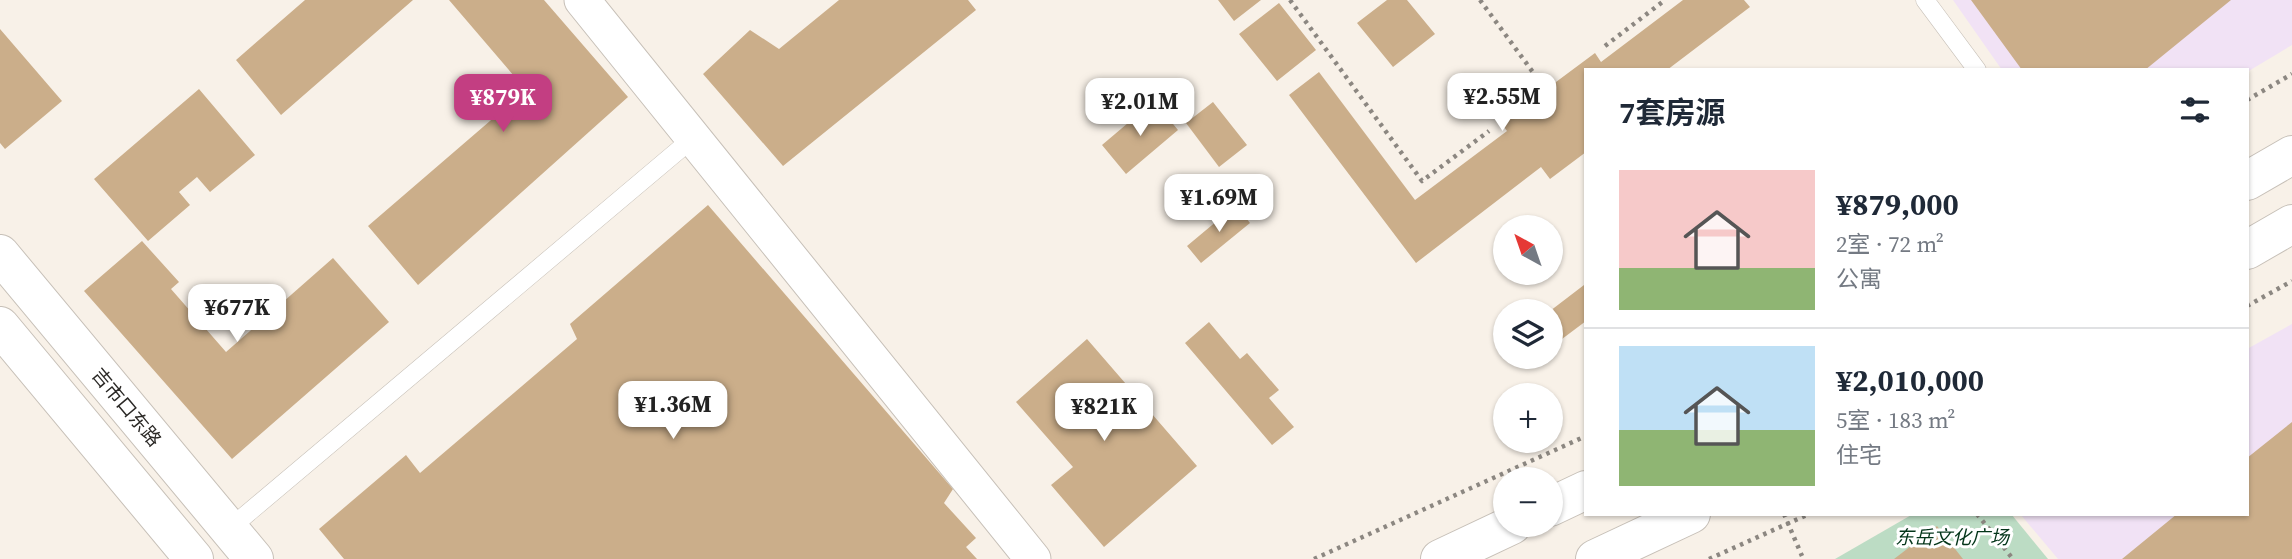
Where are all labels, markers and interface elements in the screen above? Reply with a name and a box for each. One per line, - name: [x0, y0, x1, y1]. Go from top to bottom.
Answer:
- pin: ¥879K: [454, 74, 552, 134]
- pin: ¥2.55M: [1445, 74, 1559, 133]
- pin: ¥2.01M: [1083, 78, 1197, 138]
- text: ¥2.55M: [1463, 80, 1541, 112]
- text: ¥879K: [470, 81, 536, 113]
- text: ¥2.01M: [1101, 85, 1179, 117]
- icon: filters: [2176, 91, 2214, 129]
- text: 7套房源: [1619, 92, 1725, 133]
- pin: ¥1.69M: [1162, 174, 1276, 234]
- text: ¥1.69M: [1180, 181, 1258, 213]
- text: ¥879,000: [1836, 184, 1959, 225]
- icon: home: [1675, 198, 1759, 282]
- north arrow: [1493, 215, 1563, 285]
- map controls: [1493, 215, 1563, 537]
- text: 2室 · 72 m²: [1836, 228, 1944, 260]
- text: 公寓: [1836, 263, 1882, 295]
- pin: ¥677K: [188, 284, 286, 344]
- text: ¥677K: [204, 291, 270, 323]
- button: layers: [1493, 299, 1563, 369]
- text: ¥2,010,000: [1836, 360, 1984, 401]
- street label: 吉市口东路: [87, 362, 167, 452]
- icon: home: [1675, 374, 1759, 458]
- pin: ¥1.36M: [616, 382, 730, 441]
- button: +: [1493, 383, 1563, 453]
- pin: ¥821K: [1055, 384, 1153, 443]
- text: ¥1.36M: [634, 388, 712, 420]
- text: ¥821K: [1071, 390, 1137, 422]
- text: 5室 · 183 m²: [1836, 404, 1956, 436]
- text: 住宅: [1836, 439, 1882, 471]
- button: −: [1493, 467, 1563, 537]
- park label: 东岳文化广场: [1895, 524, 2011, 550]

